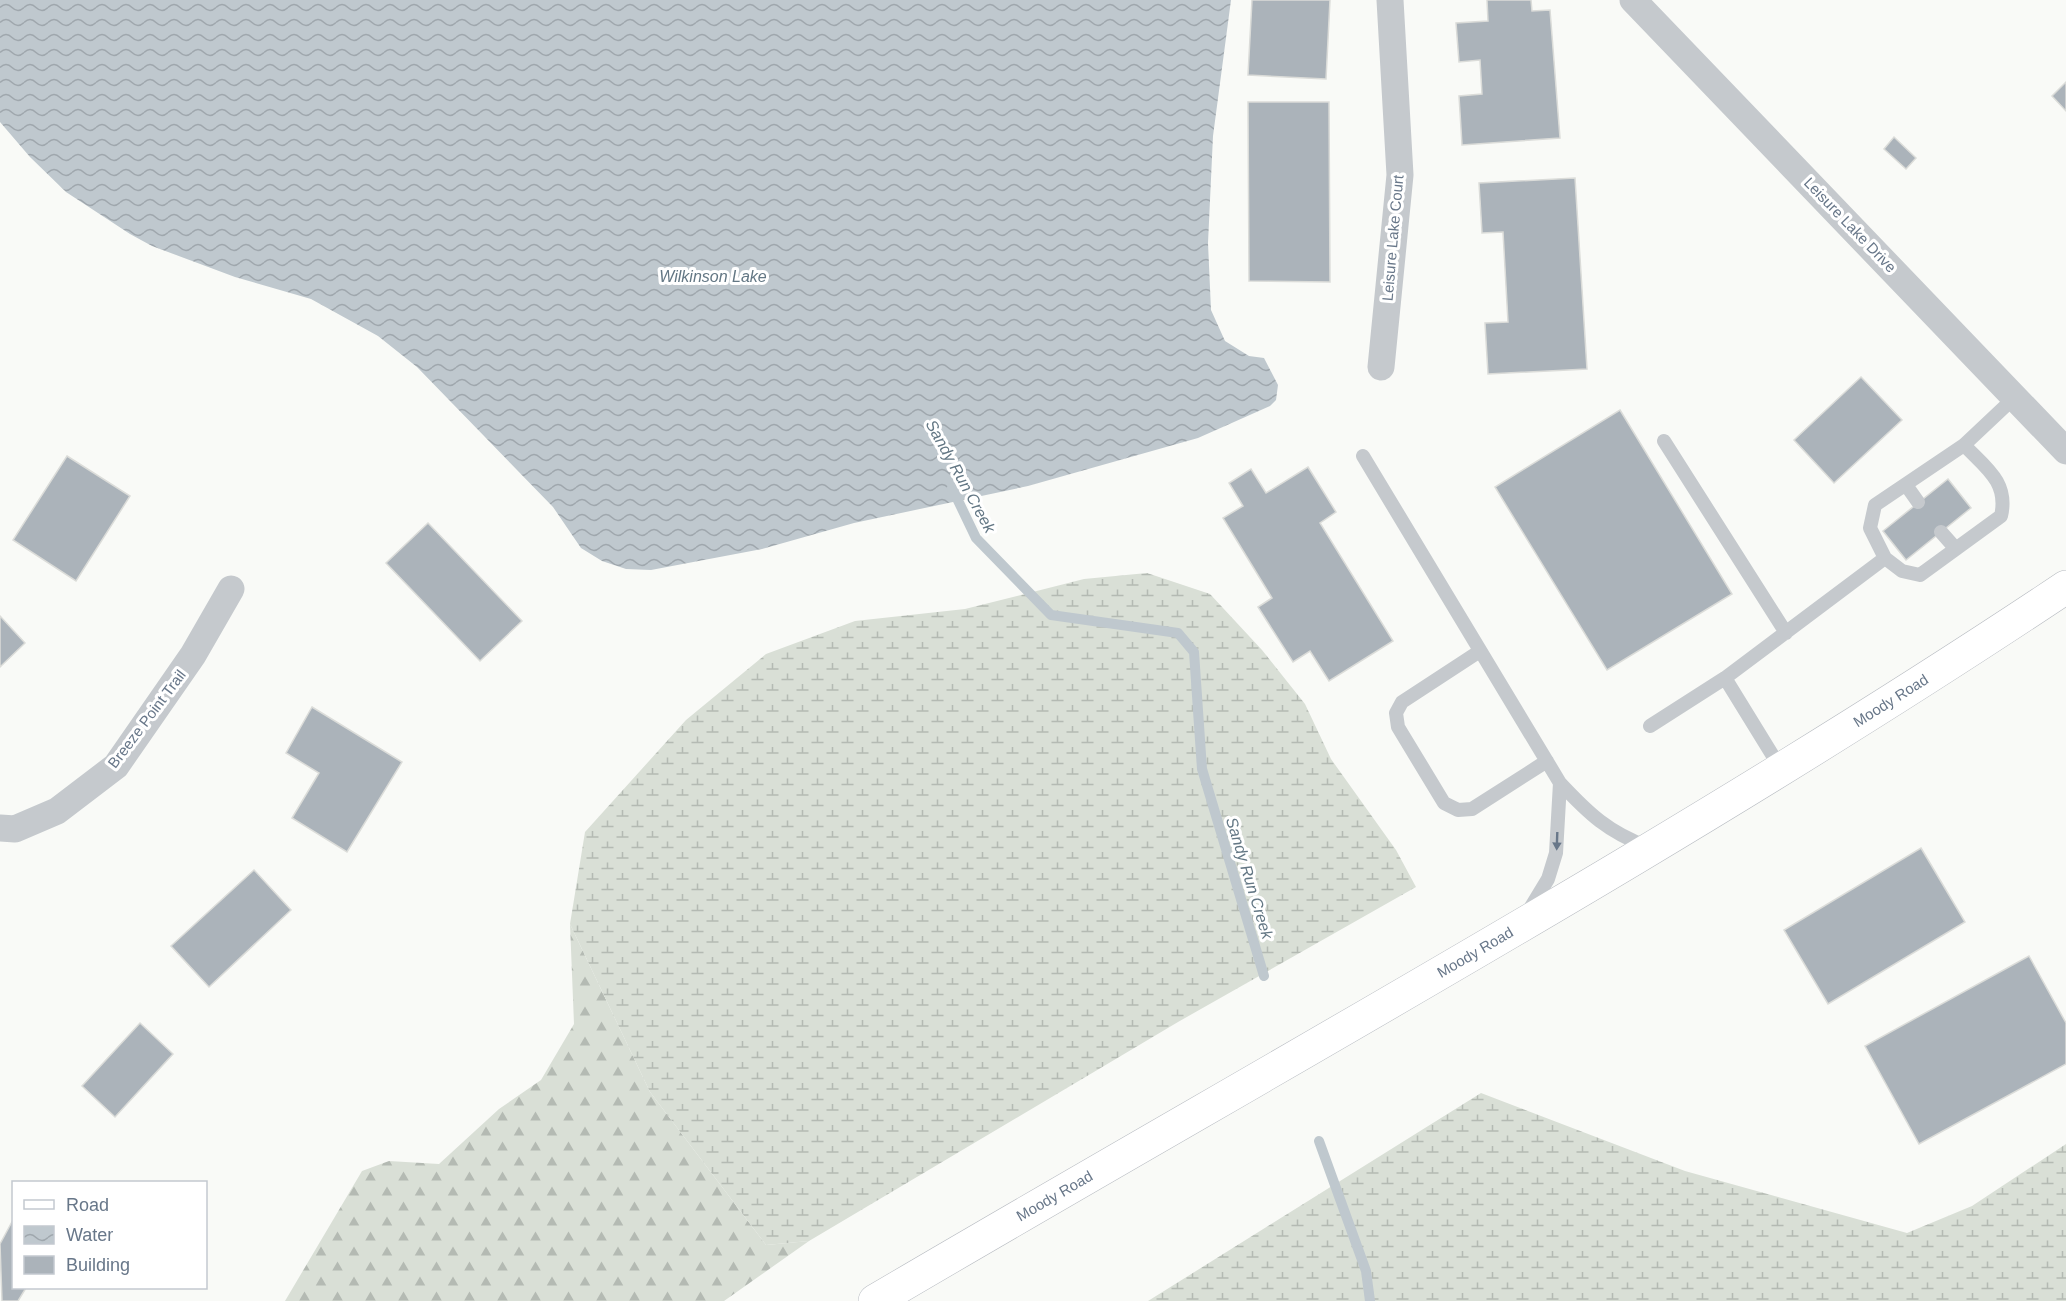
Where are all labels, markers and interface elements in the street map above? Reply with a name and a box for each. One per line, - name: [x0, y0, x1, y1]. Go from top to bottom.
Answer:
- street label: Leisure Lake Court: [1379, 173, 1407, 302]
- street label: Leisure Lake Drive: [1801, 174, 1900, 276]
- water label: Wilkinson Lake: [659, 268, 767, 285]
- water label: Sandy Run Creek: [923, 417, 999, 536]
- street label: Breeze Point Trail: [104, 666, 189, 771]
- street label: Moody Road: [1850, 670, 1931, 730]
- water label: Sandy Run Creek: [1223, 815, 1276, 942]
- one-way arrow: [1552, 832, 1561, 851]
- street label: Moody Road: [1434, 923, 1516, 981]
- street label: Moody Road: [1013, 1167, 1095, 1224]
- legend: [12, 1181, 207, 1289]
- text: Road: [66, 1195, 109, 1215]
- text: Water: [66, 1225, 113, 1245]
- text: Building: [66, 1255, 130, 1275]

